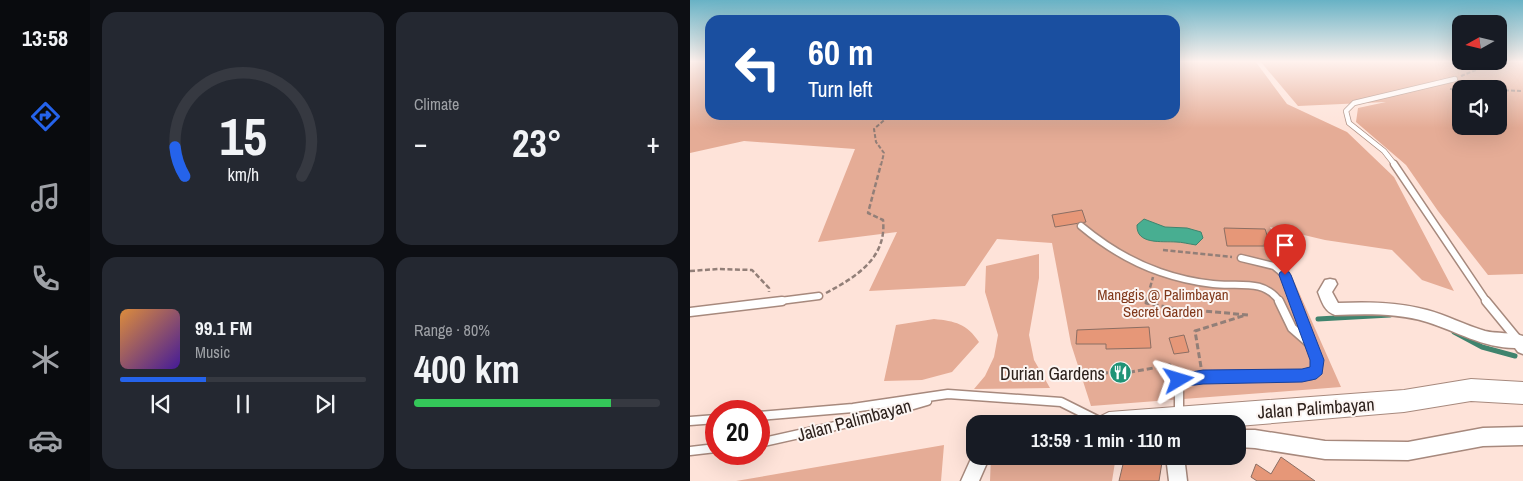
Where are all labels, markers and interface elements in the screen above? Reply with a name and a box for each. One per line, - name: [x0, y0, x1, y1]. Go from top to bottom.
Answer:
- north arrow: [1452, 15, 1508, 70]
- map controls: [1452, 15, 1507, 135]
- text: 13:58: [22, 23, 68, 53]
- text: 60 m: [808, 29, 873, 76]
- icon: left: [725, 35, 790, 100]
- text: Turn left: [808, 74, 873, 104]
- button: sound: [1452, 80, 1507, 135]
- text: Climate: [414, 93, 459, 115]
- icon: directions: [28, 99, 63, 134]
- text: 15: [219, 101, 267, 171]
- text: 23°: [512, 118, 562, 169]
- text: −: [414, 124, 427, 162]
- text: +: [647, 124, 660, 162]
- text: km/h: [227, 163, 259, 187]
- icon: music: [28, 180, 63, 215]
- pin: [1264, 224, 1306, 275]
- icon: arrive: [1271, 231, 1299, 259]
- icon: phone: [28, 261, 63, 296]
- park label: Manggis @ Palimbayan Secret Garden: [1097, 284, 1229, 322]
- text: 99.1 FM: [195, 315, 252, 341]
- text: Range · 80%: [414, 319, 490, 341]
- text: Music: [195, 341, 230, 363]
- icon: climate: [28, 342, 63, 377]
- text: 400 km: [414, 344, 520, 395]
- position arrow: [1152, 353, 1204, 405]
- place label: Durian Gardens: [1000, 361, 1105, 386]
- restaurant icon: Durian Gardens: [1109, 361, 1133, 385]
- icon: previous: [147, 390, 175, 418]
- icon: pause: [229, 390, 257, 418]
- icon: next: [311, 390, 339, 418]
- street label: Jalan Palimbayan: [1257, 391, 1375, 425]
- street label: Jalan Palimbayan: [794, 393, 914, 447]
- speed limit sign: 20: [705, 400, 770, 465]
- icon: car: [28, 423, 63, 458]
- text: 13:59 · 1 min · 110 m: [1031, 427, 1181, 453]

